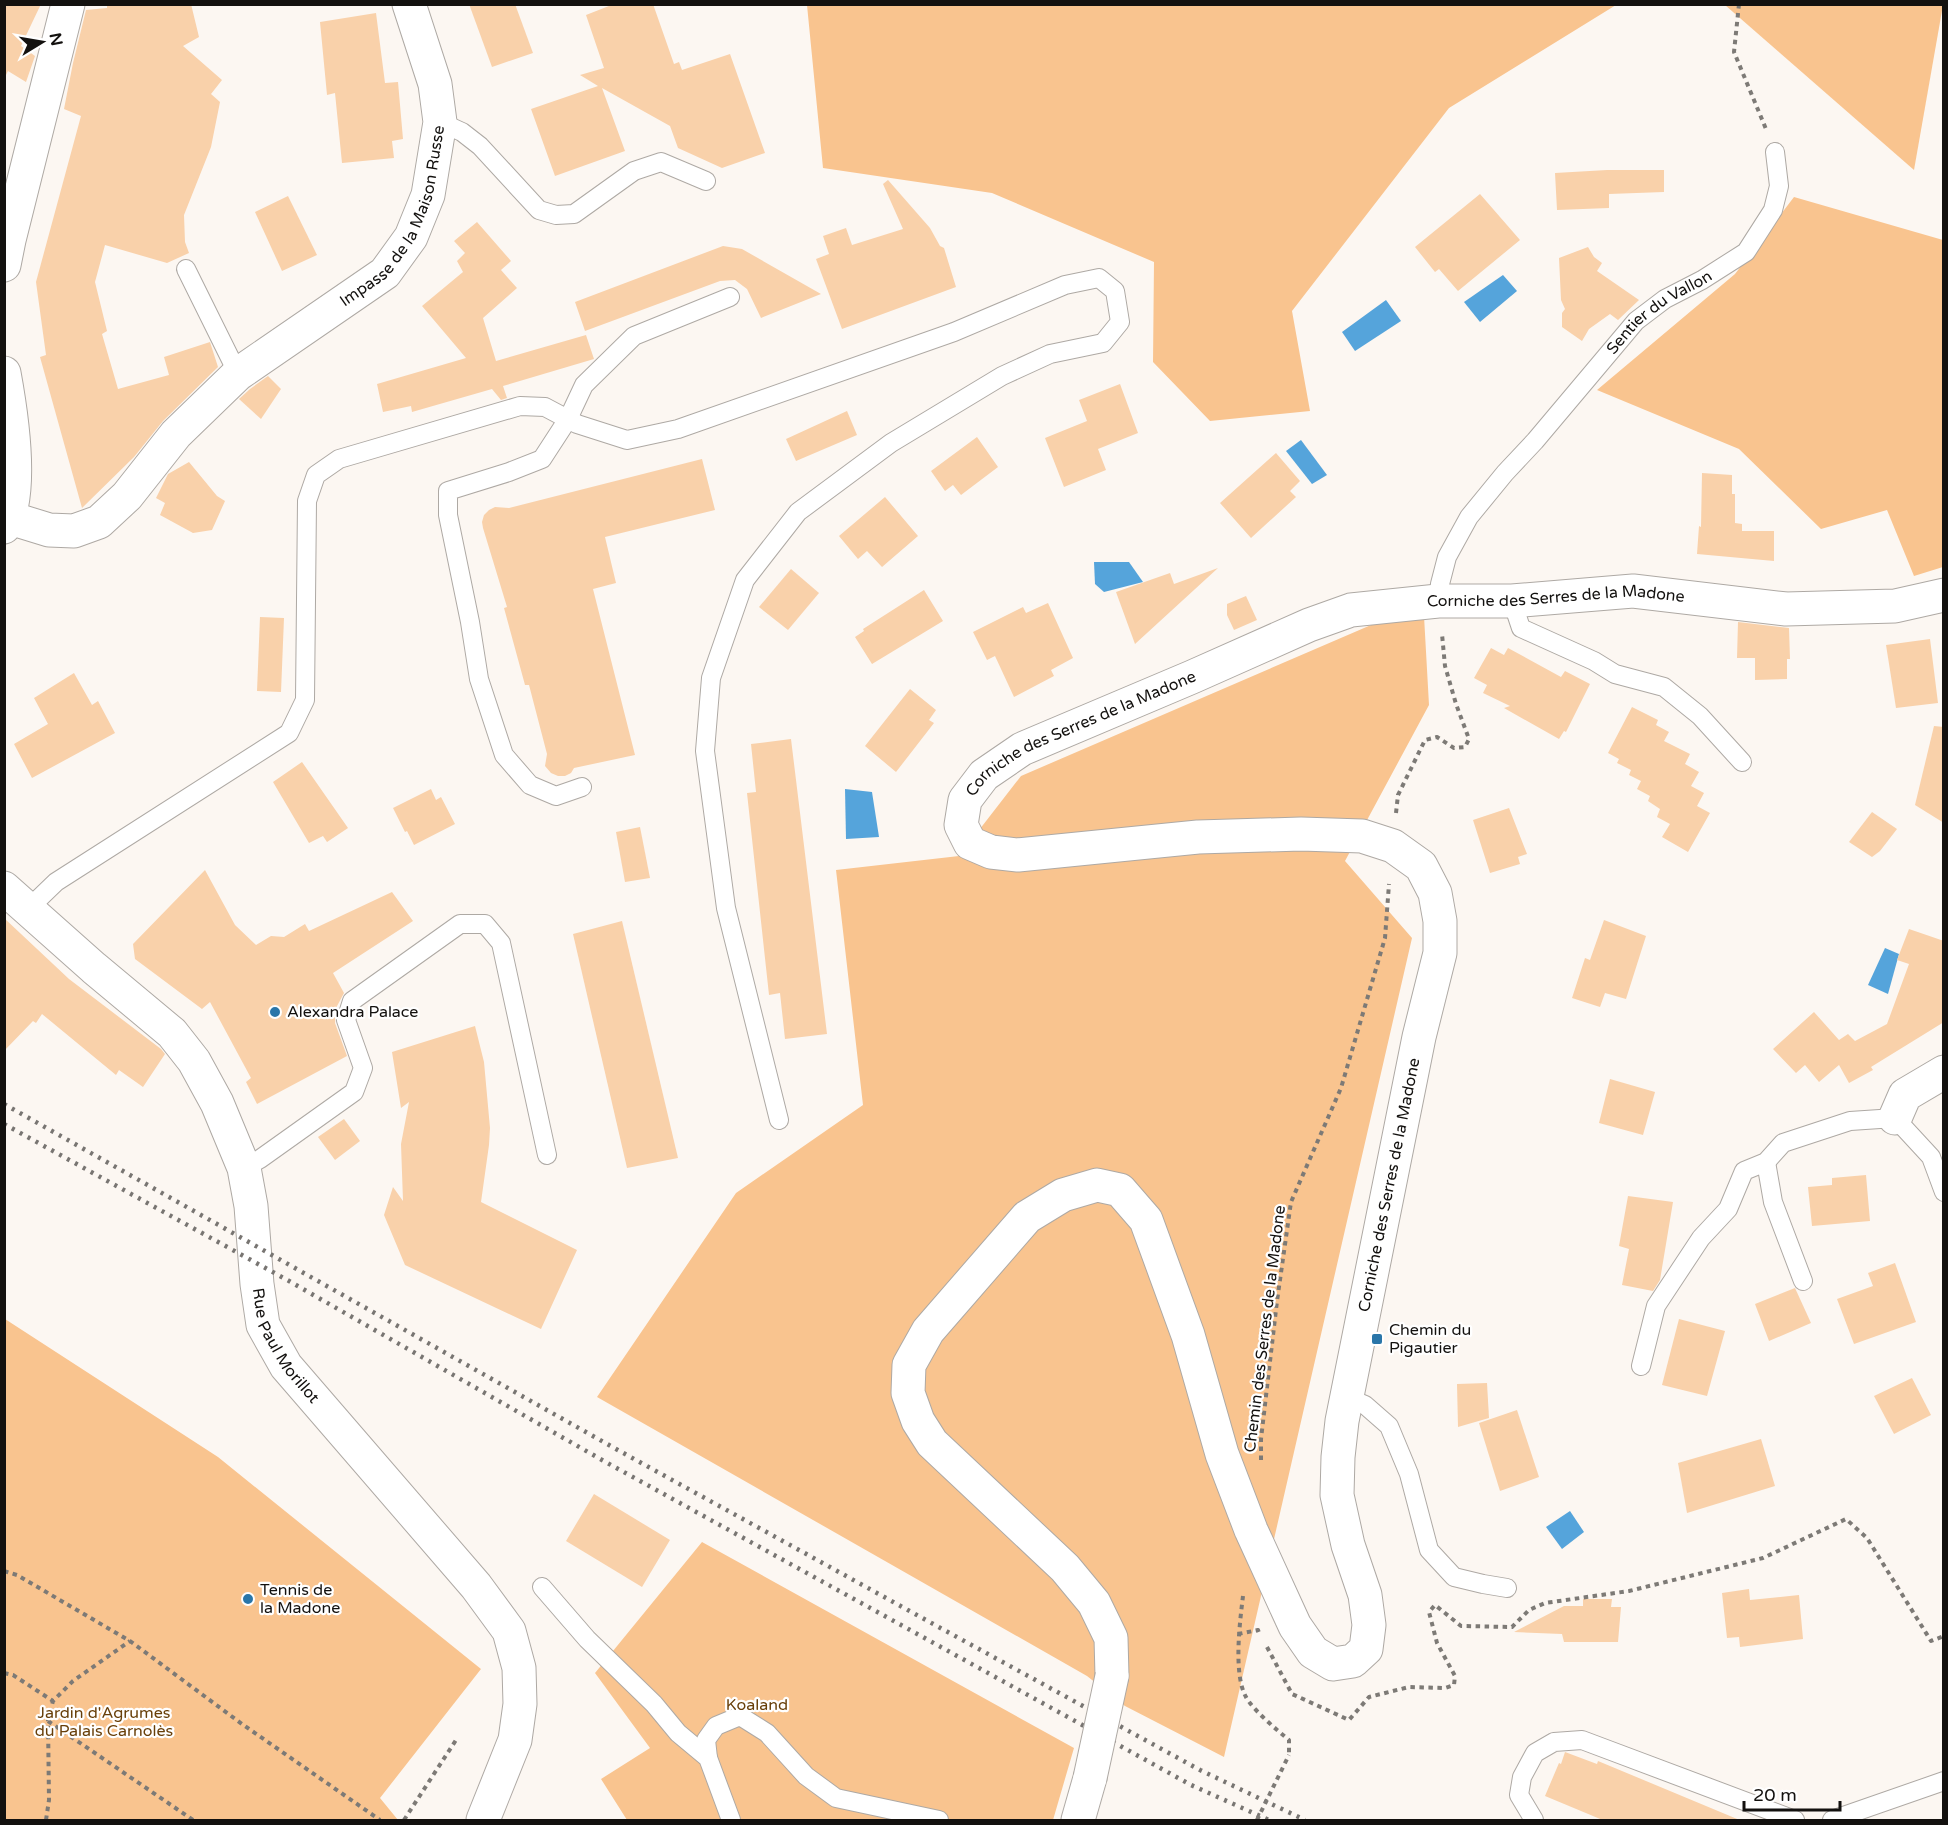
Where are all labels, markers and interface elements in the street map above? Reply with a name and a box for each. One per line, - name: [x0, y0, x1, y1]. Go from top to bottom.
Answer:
- north arrow: [12, 12, 72, 72]
- text: N: [45, 31, 67, 48]
- street label: Impasse de la Maison Russe: [336, 124, 449, 311]
- street label: Sentier du Vallon: [1602, 266, 1716, 358]
- street label: Corniche des Serres de la Madone: [1426, 581, 1686, 612]
- street label: Corniche des Serres de la Madone: [961, 666, 1199, 800]
- place label: Alexandra Palace: [287, 1002, 418, 1022]
- marker: Alexandra Palace: [268, 1005, 282, 1019]
- street label: Corniche des Serres de la Madone: [1354, 1056, 1425, 1314]
- street label: Chemin des Serres de la Madone: [1240, 1204, 1290, 1454]
- street label: Rue Paul Morillot: [248, 1287, 324, 1407]
- place label: Chemin du Pigautier: [1389, 1320, 1471, 1358]
- marker: Chemin du Pigautier: [1370, 1332, 1384, 1346]
- place label: Tennis de la Madone: [260, 1580, 340, 1618]
- marker: Tennis de la Madone: [241, 1592, 255, 1606]
- park label: Koaland: [726, 1695, 788, 1715]
- park label: Jardin d'Agrumes du Palais Carnolès: [35, 1703, 173, 1741]
- scale bar: [1744, 1774, 1840, 1812]
- text: 20 m: [1753, 1784, 1797, 1806]

